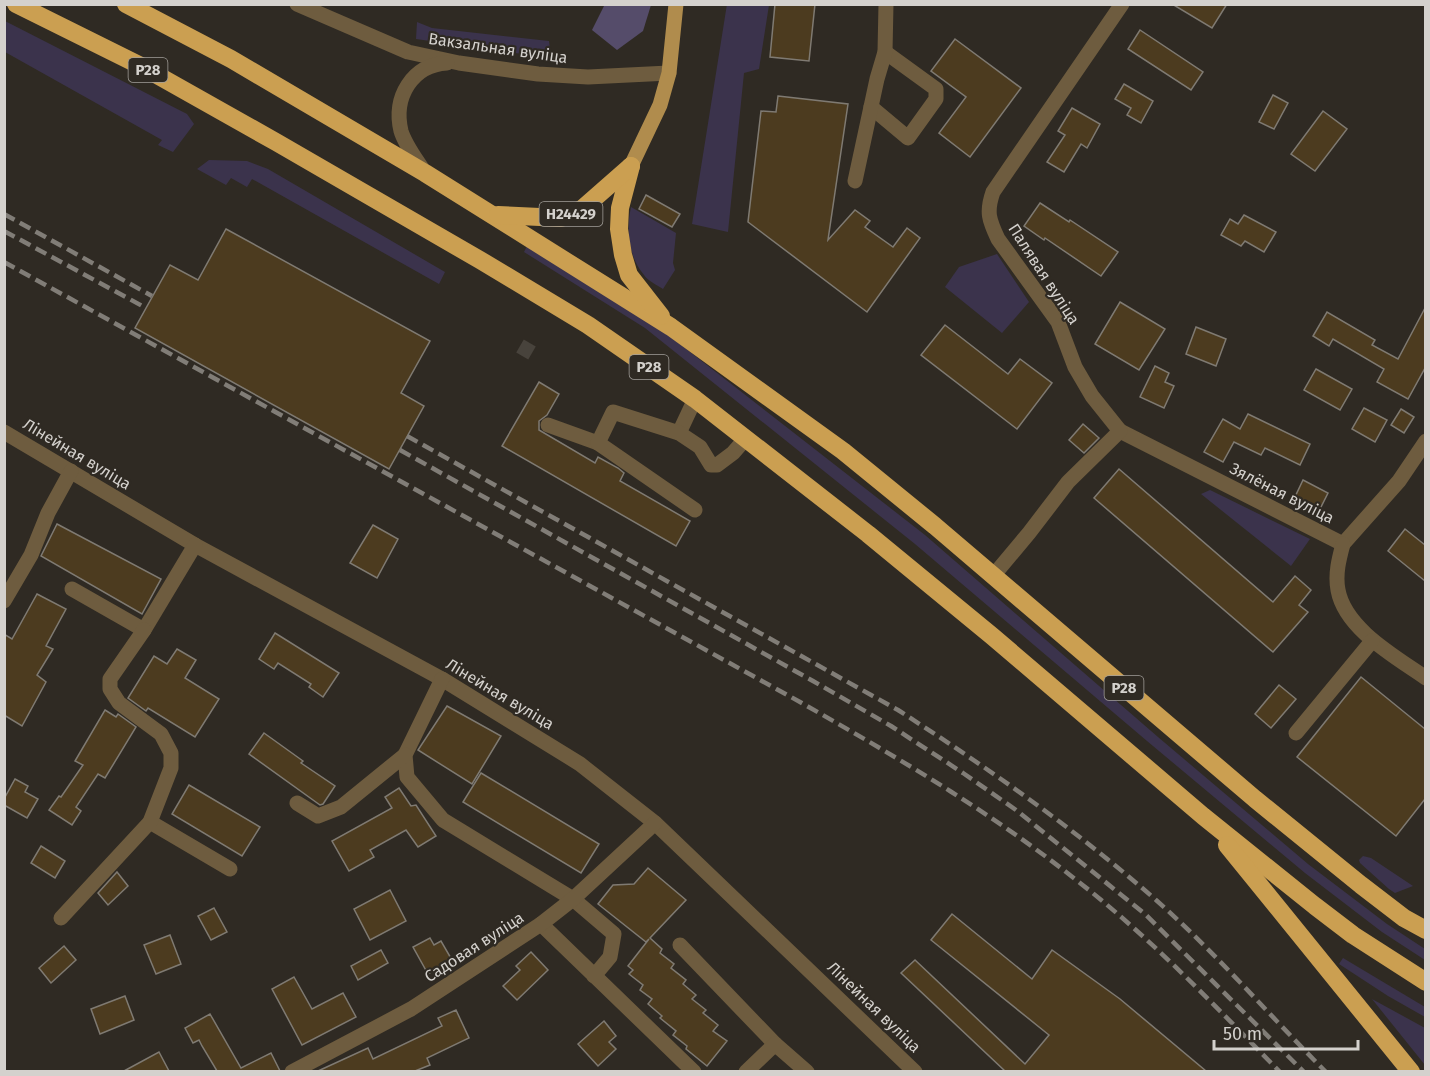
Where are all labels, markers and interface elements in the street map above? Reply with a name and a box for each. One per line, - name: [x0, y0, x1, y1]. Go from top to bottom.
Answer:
- street label: Вакзальная вуліца: [427, 29, 569, 67]
- road number: Р28: [128, 58, 168, 82]
- road number: Н24429: [540, 202, 602, 226]
- street label: Палявая вуліца: [1004, 220, 1084, 328]
- road number: Р28: [630, 355, 668, 379]
- street label: Лінейная вуліца: [20, 414, 134, 494]
- street label: Зялёная вуліца: [1227, 459, 1337, 527]
- street label: Лінейная вуліца: [443, 654, 557, 734]
- road number: Р28: [1104, 676, 1144, 700]
- street label: Садовая вуліца: [421, 908, 527, 986]
- street label: Лінейная вуліца: [823, 958, 925, 1056]
- scale bar: [1214, 1013, 1358, 1051]
- text: 50 m: [1223, 1023, 1262, 1045]

